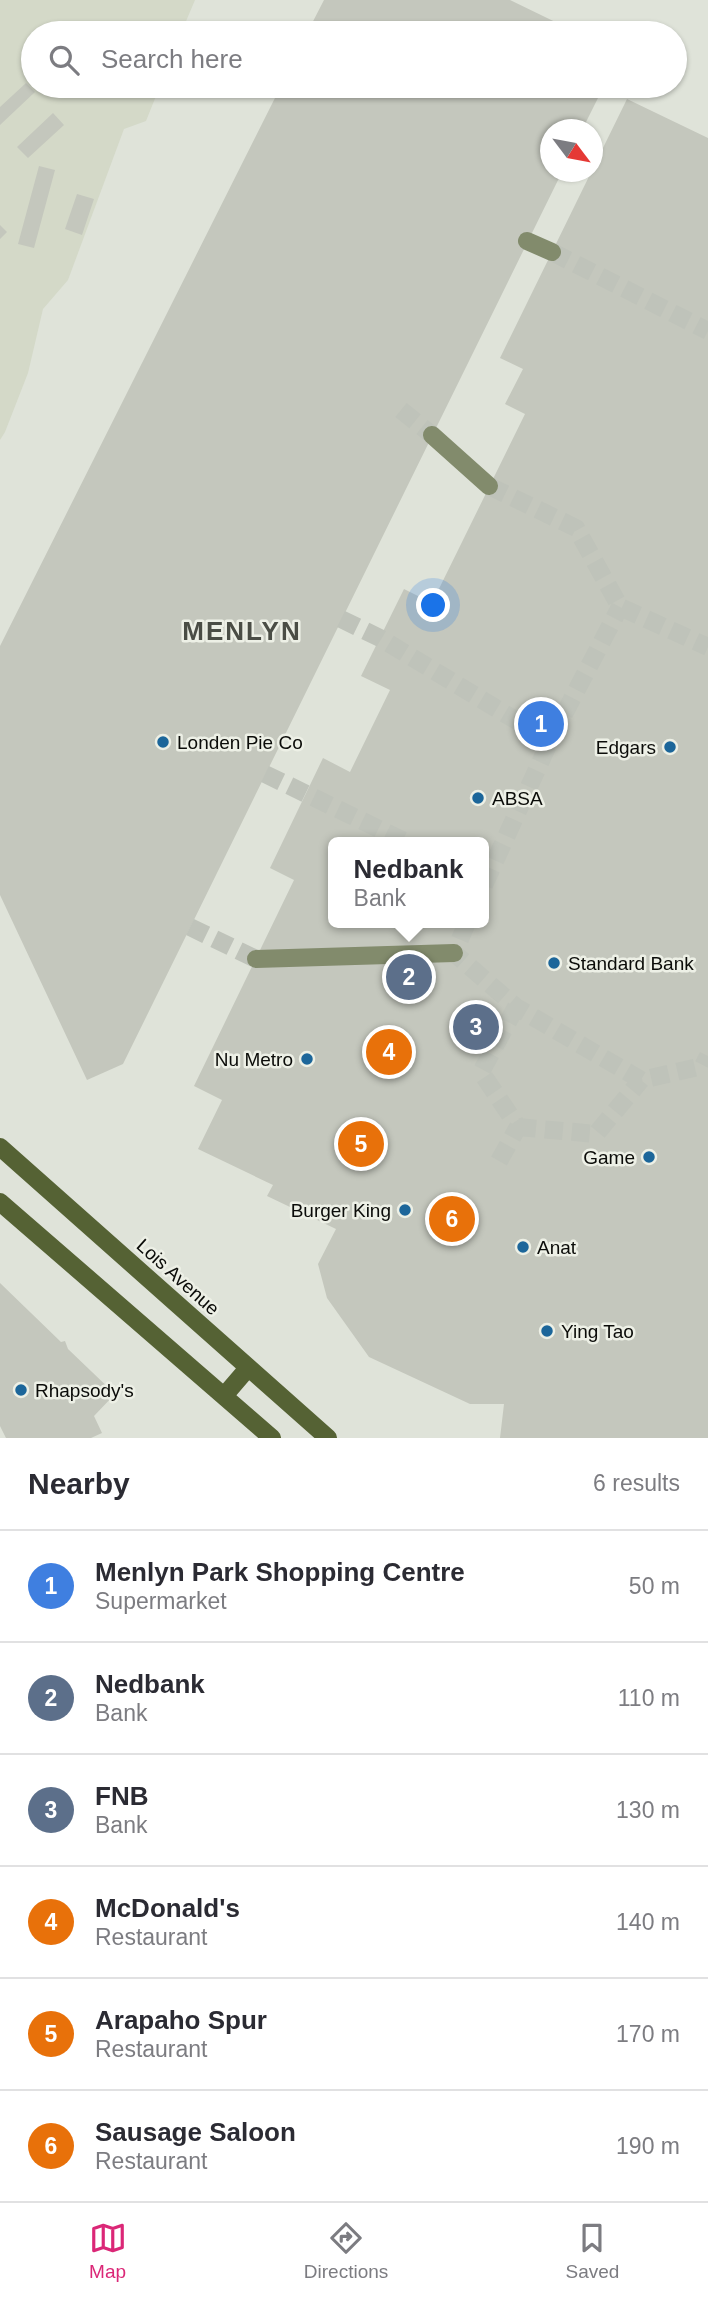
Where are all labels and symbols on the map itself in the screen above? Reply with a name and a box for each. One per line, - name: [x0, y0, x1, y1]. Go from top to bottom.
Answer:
- north arrow: [540, 119, 603, 182]
- your location: [416, 588, 450, 622]
- district label: MENLYN: [182, 616, 302, 646]
- pin: 1: [518, 698, 564, 750]
- place label: Londen Pie Co: [177, 732, 303, 753]
- marker: Londen Pie Co: [155, 734, 171, 750]
- place label: Edgars: [596, 737, 656, 758]
- marker: Edgars: [662, 739, 678, 755]
- place label: ABSA: [492, 788, 543, 809]
- marker: ABSA: [470, 790, 486, 806]
- pin: 2: [386, 951, 432, 1003]
- place label: Standard Bank: [568, 953, 694, 974]
- marker: Standard Bank: [546, 955, 562, 971]
- pin: 3: [453, 1001, 499, 1053]
- pin: 4: [366, 1026, 412, 1078]
- place label: Nu Metro: [215, 1049, 293, 1070]
- marker: Nu Metro: [299, 1051, 315, 1067]
- pin: 5: [338, 1118, 384, 1170]
- place label: Game: [583, 1147, 635, 1168]
- marker: Game: [641, 1149, 657, 1165]
- pin: 6: [429, 1193, 475, 1245]
- place label: Burger King: [291, 1200, 391, 1221]
- marker: Burger King: [397, 1202, 413, 1218]
- street label: Lois Avenue: [133, 1235, 223, 1319]
- place label: Anat: [537, 1237, 577, 1258]
- marker: Anat: [515, 1239, 531, 1255]
- place label: Ying Tao: [561, 1321, 634, 1342]
- marker: Ying Tao: [539, 1323, 555, 1339]
- place label: Rhapsody's: [35, 1380, 134, 1401]
- marker: Rhapsody's: [13, 1382, 29, 1398]

